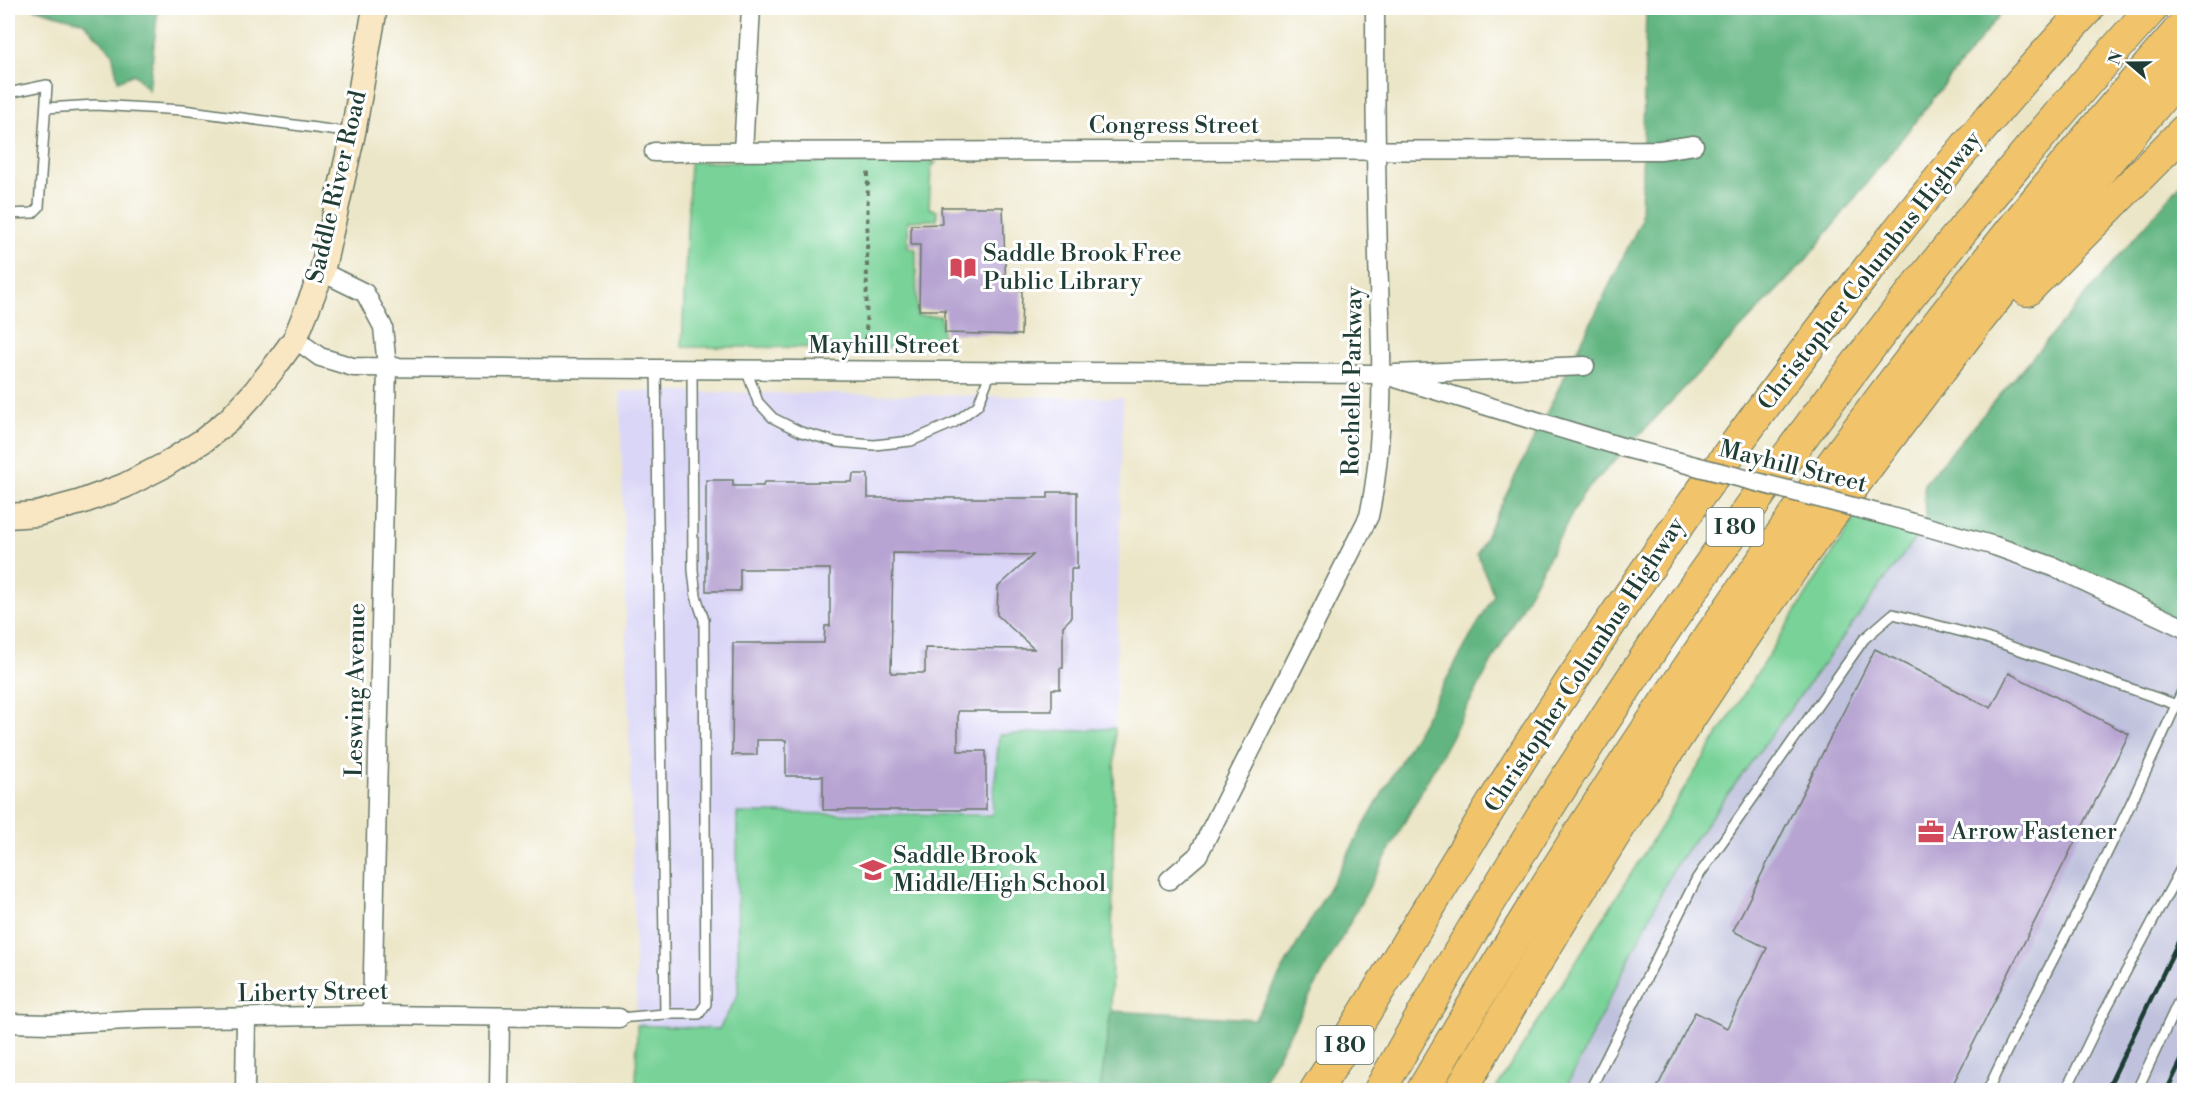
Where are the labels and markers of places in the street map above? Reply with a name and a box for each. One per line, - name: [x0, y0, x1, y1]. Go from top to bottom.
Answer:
- place label: Saddle Brook Free Public Library: [983, 239, 1182, 297]
- library icon: Saddle Brook Free Public Library: [948, 253, 978, 283]
- office icon: Arrow Fastener: [1916, 817, 1946, 847]
- place label: Arrow Fastener: [1950, 817, 2117, 847]
- place label: Saddle Brook Middle/High School: [893, 841, 1106, 899]
- school or university icon: Saddle Brook Middle/High School: [858, 855, 888, 885]

